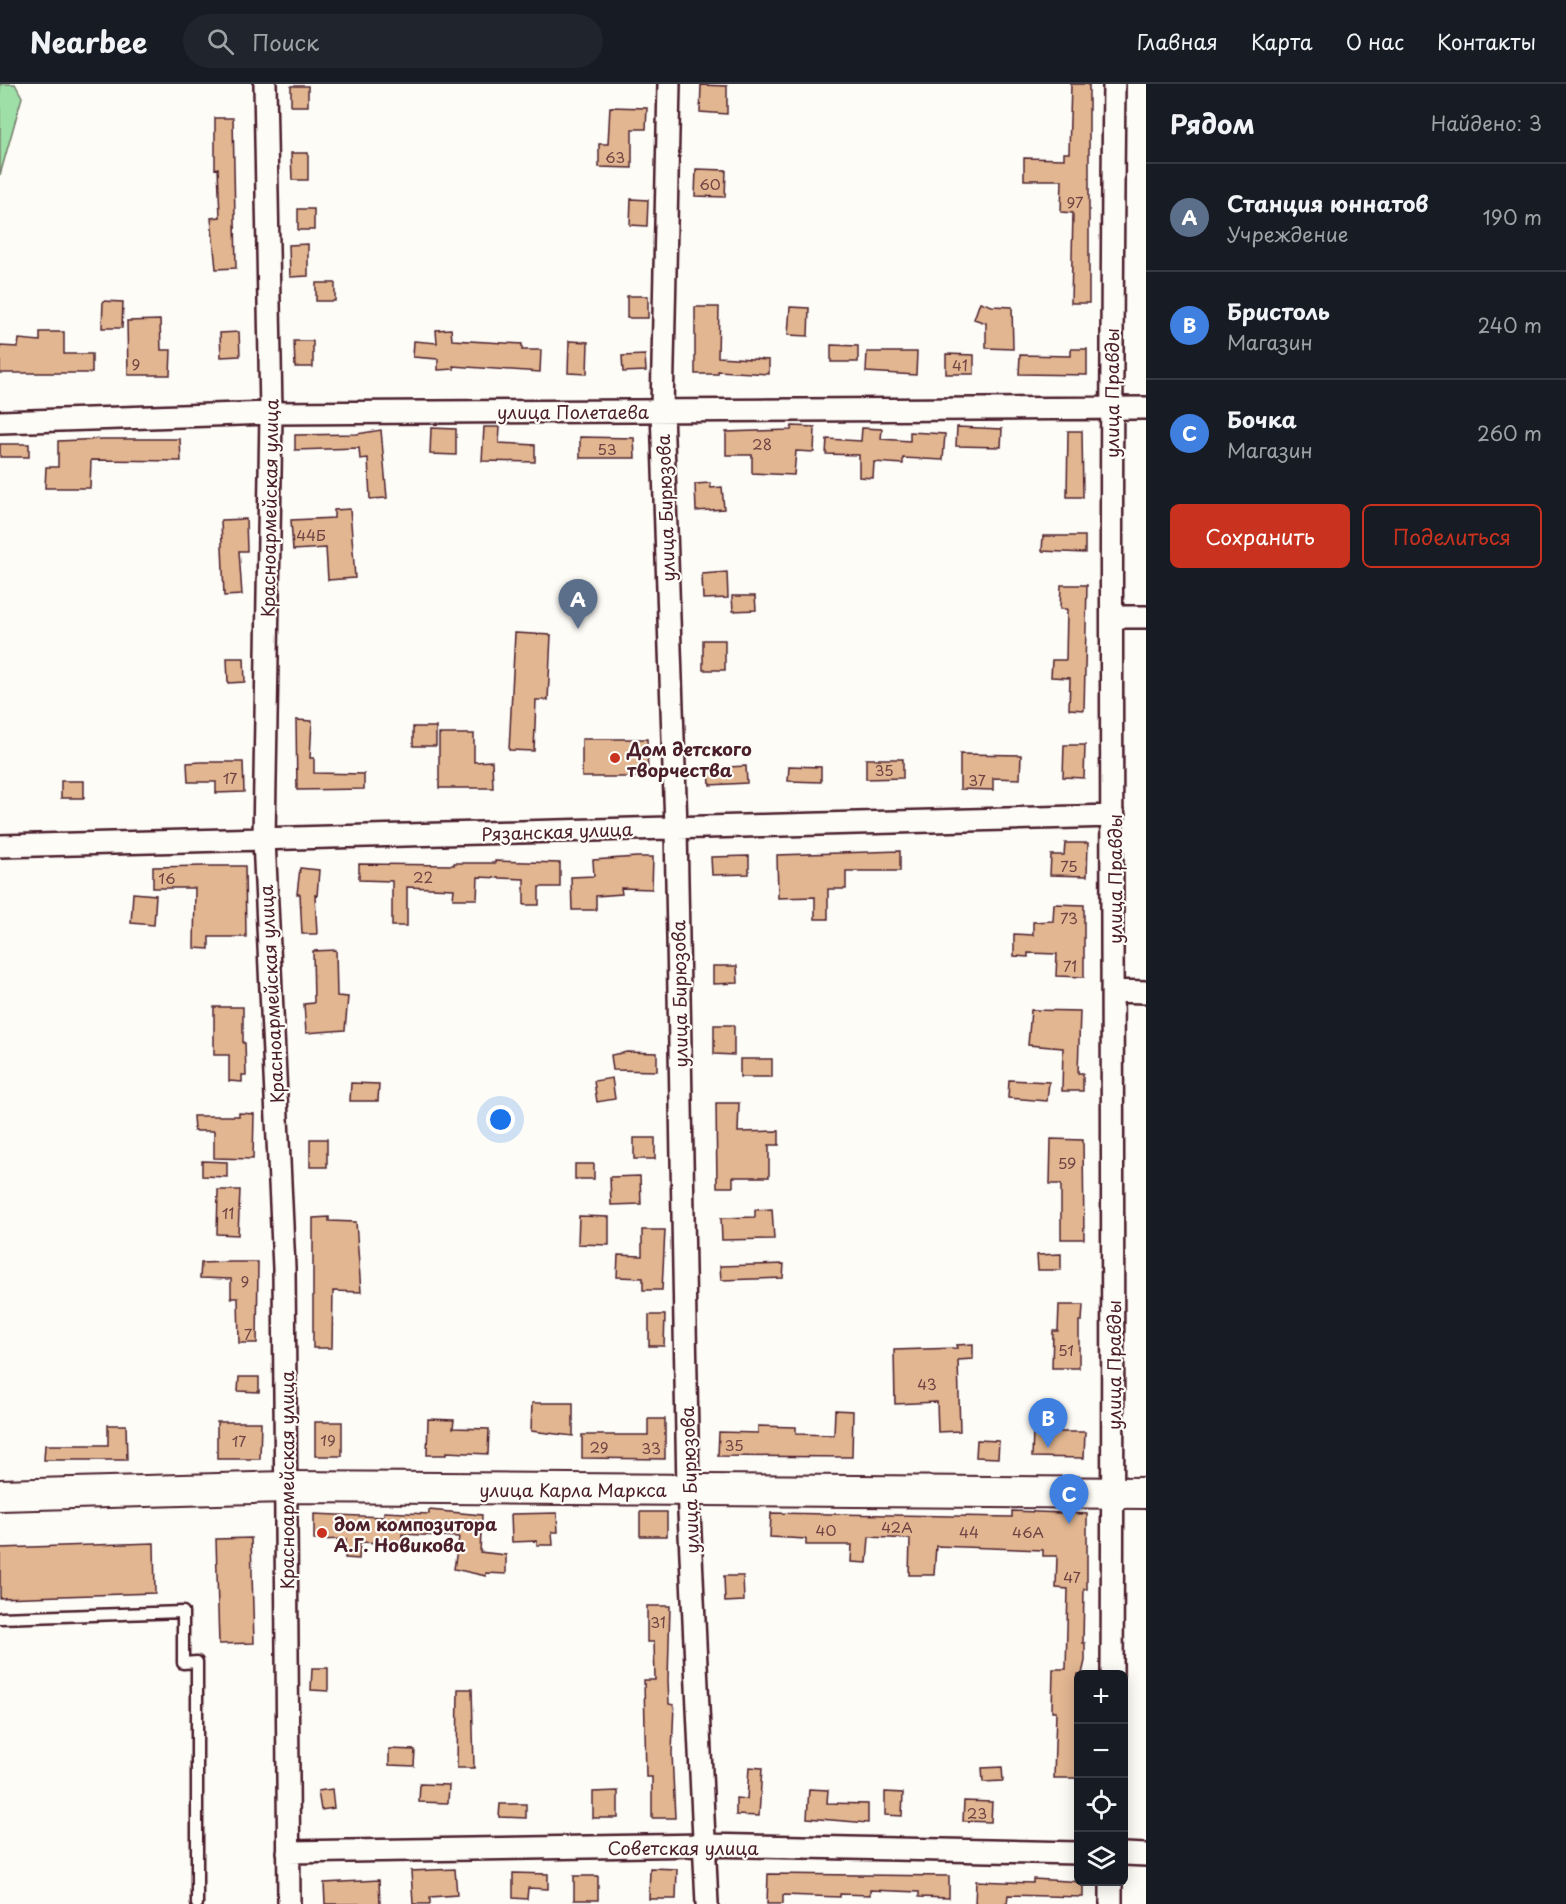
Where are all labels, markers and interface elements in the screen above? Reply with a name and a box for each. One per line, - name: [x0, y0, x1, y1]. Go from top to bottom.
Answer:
- search box: [183, 14, 603, 68]
- text: Nearbee: [30, 20, 147, 63]
- icon: search: [204, 25, 237, 58]
- text: Поиск: [252, 25, 319, 58]
- text: Главная: [1137, 25, 1218, 57]
- text: Карта: [1251, 25, 1313, 57]
- text: О нас: [1346, 25, 1404, 57]
- text: Контакты: [1437, 25, 1536, 57]
- text: Рядом: [1170, 104, 1255, 143]
- text: Найдено: 3: [1431, 108, 1542, 138]
- house number: 63: [605, 145, 625, 168]
- house number: 60: [699, 172, 721, 195]
- text: Станция юннатов: [1227, 186, 1428, 219]
- house number: 97: [1066, 190, 1084, 213]
- text: A: [1182, 202, 1197, 232]
- text: 190 m: [1483, 202, 1542, 232]
- text: Учреждение: [1227, 219, 1348, 249]
- text: Бристоль: [1227, 294, 1330, 327]
- text: B: [1183, 310, 1196, 340]
- text: 240 m: [1477, 310, 1542, 340]
- text: Магазин: [1227, 327, 1313, 357]
- street label: улица Правды: [1098, 328, 1125, 458]
- house number: 9: [132, 352, 140, 375]
- house number: 41: [952, 353, 968, 376]
- street label: Красноармейская улица: [254, 398, 284, 617]
- street label: улица Полетаева: [497, 398, 650, 425]
- text: Бочка: [1227, 402, 1297, 435]
- text: C: [1182, 418, 1197, 448]
- text: 260 m: [1477, 418, 1542, 448]
- house number: 28: [752, 432, 772, 455]
- street label: улица Бирюзова: [649, 433, 681, 582]
- text: Магазин: [1227, 435, 1313, 465]
- house number: 53: [597, 437, 617, 460]
- button: Сохранить: [1170, 504, 1350, 568]
- button: Поделиться: [1362, 504, 1542, 568]
- house number: 44Б: [296, 523, 326, 546]
- pin: A: [558, 580, 598, 629]
- place label: Дом детского творчества: [626, 735, 752, 783]
- marker: Дом детского творчества: [608, 751, 622, 765]
- house number: 35: [874, 758, 894, 781]
- house number: 17: [223, 766, 237, 789]
- house number: 37: [968, 768, 986, 791]
- street label: улица Правды: [1101, 814, 1128, 944]
- street label: Рязанская улица: [481, 815, 634, 847]
- house number: 75: [1060, 854, 1078, 877]
- house number: 22: [413, 865, 433, 888]
- house number: 16: [158, 866, 176, 889]
- street label: Красноармейская улица: [252, 884, 290, 1104]
- house number: 73: [1060, 906, 1078, 929]
- street label: улица Бирюзова: [664, 919, 694, 1068]
- house number: 71: [1063, 954, 1077, 977]
- your location: [486, 1105, 515, 1134]
- house number: 59: [1058, 1151, 1076, 1174]
- house number: 11: [222, 1201, 234, 1224]
- house number: 9: [241, 1269, 249, 1292]
- street label: улица Правды: [1100, 1300, 1127, 1430]
- house number: 7: [244, 1322, 253, 1345]
- house number: 51: [1058, 1338, 1074, 1361]
- street label: Красноармейская улица: [273, 1370, 300, 1589]
- house number: 43: [917, 1372, 937, 1395]
- pin: B: [1028, 1398, 1068, 1448]
- street label: улица Бирюзова: [673, 1405, 705, 1554]
- house number: 19: [320, 1428, 336, 1451]
- house number: 17: [232, 1429, 246, 1452]
- house number: 35: [724, 1433, 744, 1456]
- house number: 29: [589, 1435, 609, 1458]
- house number: 33: [641, 1436, 661, 1459]
- pin: C: [1050, 1474, 1088, 1524]
- street label: улица Карла Маркса: [479, 1476, 668, 1503]
- place label: дом композитора А.Г. Новикова: [334, 1510, 497, 1558]
- house number: 42А: [881, 1515, 913, 1538]
- house number: 40: [816, 1518, 836, 1541]
- house number: 44: [959, 1520, 979, 1543]
- house number: 46А: [1012, 1520, 1044, 1543]
- marker: дом композитора А.Г. Новикова: [315, 1526, 329, 1540]
- house number: 47: [1063, 1565, 1081, 1588]
- house number: 31: [650, 1610, 666, 1633]
- map controls: [1074, 1670, 1128, 1886]
- button: +: [1074, 1670, 1128, 1724]
- button: −: [1074, 1724, 1128, 1778]
- button: locate: [1074, 1778, 1128, 1832]
- house number: 23: [967, 1801, 987, 1824]
- button: layers: [1074, 1832, 1128, 1886]
- street label: Советская улица: [607, 1834, 759, 1861]

